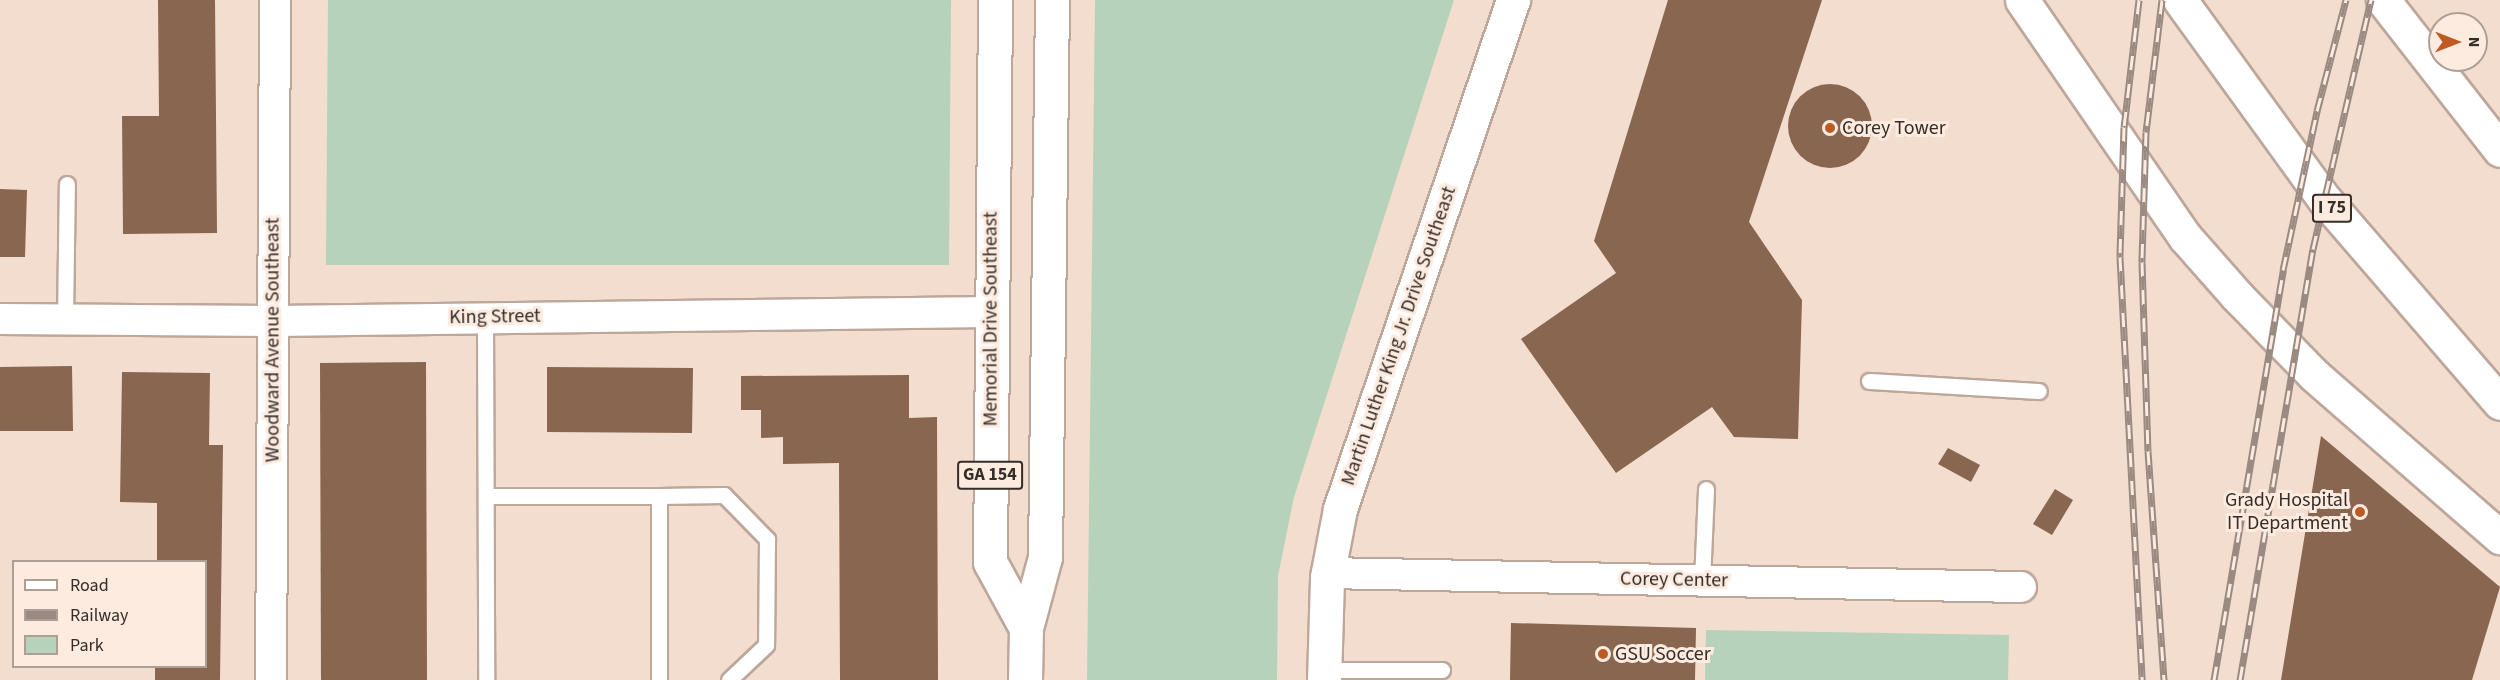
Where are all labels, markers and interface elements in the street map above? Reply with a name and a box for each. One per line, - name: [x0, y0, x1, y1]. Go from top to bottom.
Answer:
- north arrow: [2428, 12, 2488, 72]
- text: N: [2463, 37, 2485, 47]
- place label: Corey Tower: [1842, 116, 1946, 140]
- marker: Corey Tower: [1823, 121, 1837, 135]
- street label: Martin Luther King Jr. Drive Southeast: [1336, 183, 1462, 489]
- road number: I 75: [2311, 193, 2353, 223]
- street label: Memorial Drive Southeast: [979, 212, 1003, 426]
- street label: Woodward Avenue Southeast: [261, 218, 285, 462]
- street label: King Street: [449, 304, 541, 330]
- road number: GA 154: [957, 460, 1023, 490]
- place label: Grady Hospital IT Department: [2225, 488, 2348, 535]
- marker: Grady Hospital IT Department: [2353, 505, 2367, 519]
- legend: [12, 560, 207, 668]
- street label: Corey Center: [1620, 567, 1728, 593]
- text: Road: [70, 573, 109, 598]
- text: Railway: [70, 603, 129, 628]
- text: Park: [70, 633, 104, 658]
- place label: GSU Soccer: [1615, 642, 1711, 666]
- marker: GSU Soccer: [1596, 647, 1610, 661]

